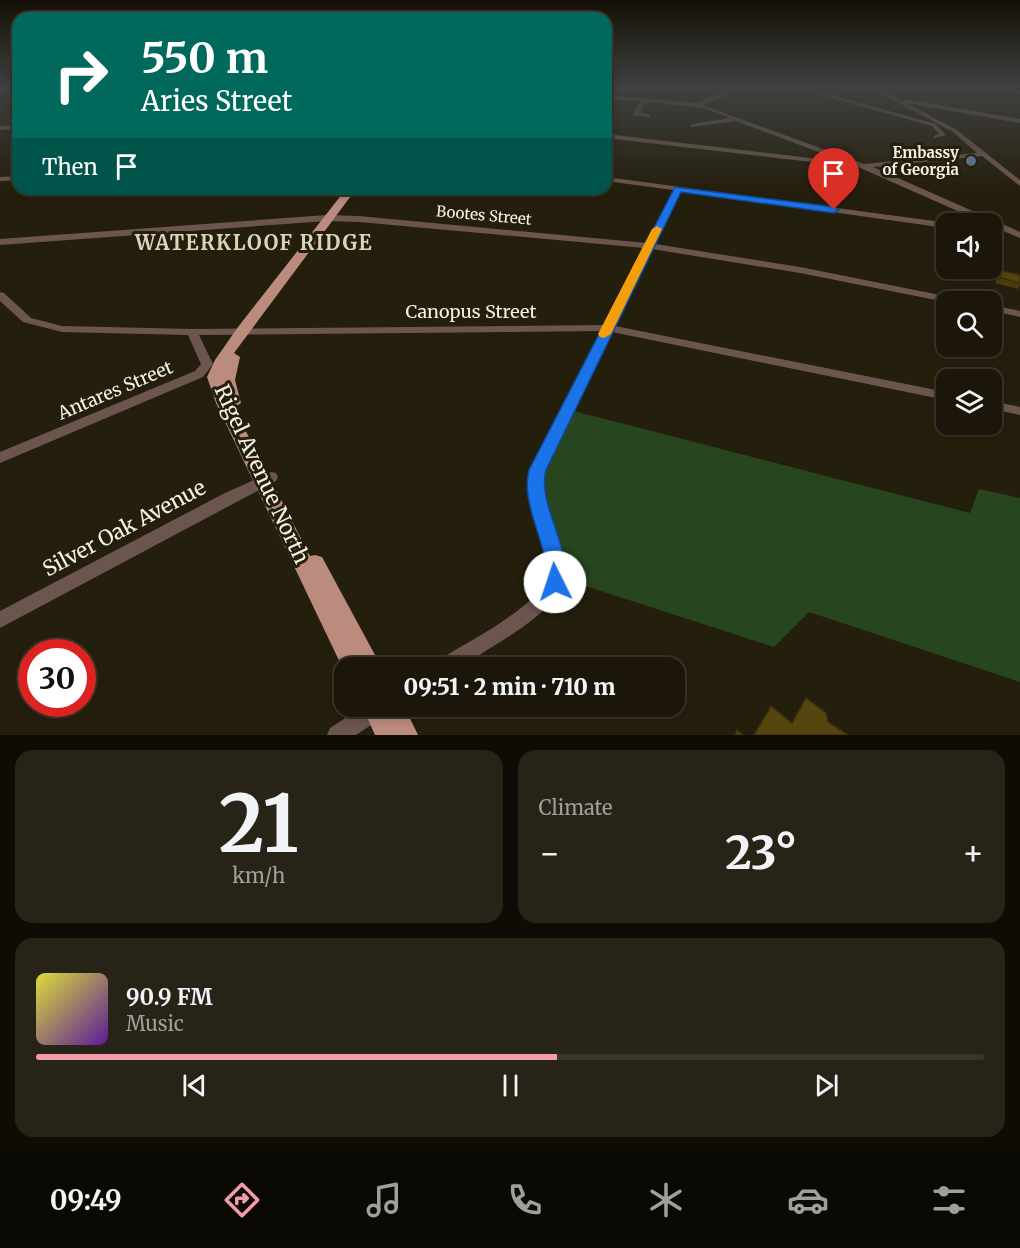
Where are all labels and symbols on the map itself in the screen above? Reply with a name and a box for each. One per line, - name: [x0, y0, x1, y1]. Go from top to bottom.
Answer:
- place label: Embassy of Georgia: [882, 143, 960, 179]
- pin: [808, 148, 859, 210]
- marker: Embassy of Georgia: [964, 154, 978, 168]
- street label: Bootes Street: [436, 201, 533, 229]
- district label: WATERKLOOF RIDGE: [134, 230, 373, 255]
- street label: Canopus Street: [406, 300, 536, 323]
- street label: Antares Street: [53, 355, 176, 425]
- street label: Rigel Avenue North: [209, 380, 315, 568]
- street label: Silver Oak Avenue: [38, 474, 210, 582]
- position arrow: [523, 550, 587, 614]
- speed limit sign: 30: [18, 639, 96, 717]

